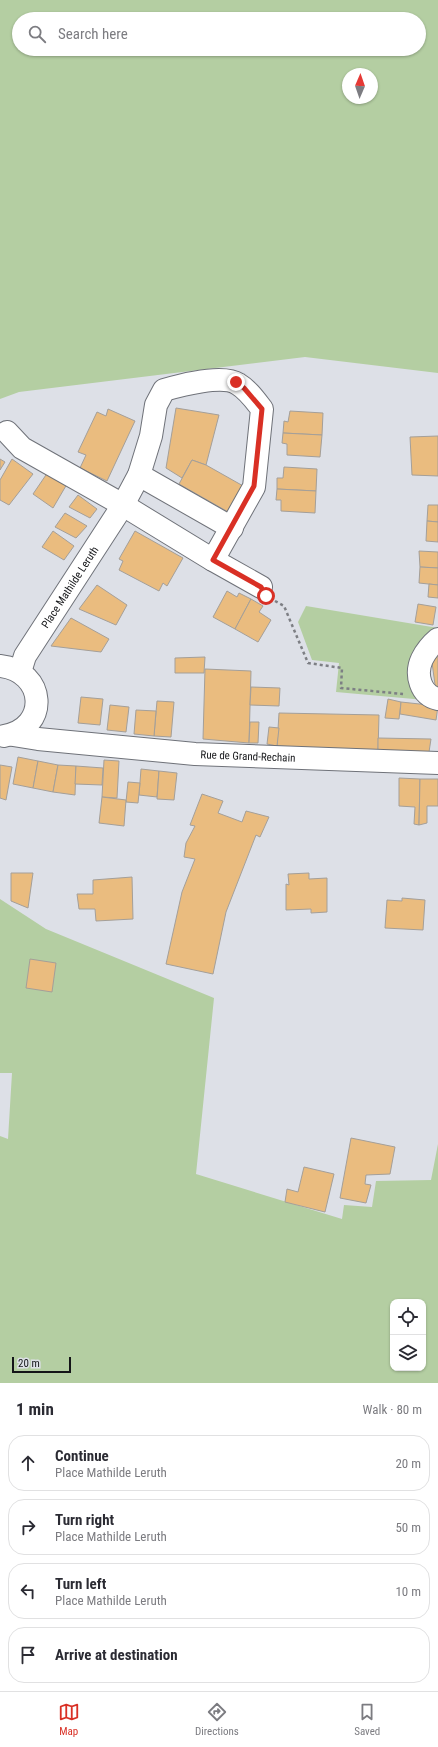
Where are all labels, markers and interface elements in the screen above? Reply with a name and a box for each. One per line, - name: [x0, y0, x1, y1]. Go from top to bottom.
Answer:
- search box: [12, 12, 426, 56]
- icon: search: [26, 23, 48, 45]
- text: Search here: [58, 25, 128, 43]
- north arrow: [342, 68, 378, 104]
- route end: [227, 373, 245, 391]
- street label: Place Mathilde Leruth: [39, 544, 101, 631]
- route start: [257, 587, 275, 605]
- street label: Rue de Grand-Rechain: [200, 748, 296, 765]
- map controls: [390, 1299, 426, 1371]
- button: locate: [390, 1299, 426, 1335]
- button: layers: [390, 1335, 426, 1371]
- scale bar: [12, 1355, 71, 1374]
- text: 20 m: [18, 1357, 40, 1370]
- text: 1 min: [16, 1399, 54, 1419]
- text: Walk · 80 m: [362, 1402, 422, 1417]
- text: Continue: [55, 1447, 109, 1465]
- icon: ahead: [17, 1452, 39, 1474]
- text: 20 m: [395, 1456, 421, 1471]
- text: Place Mathilde Leruth: [55, 1465, 167, 1480]
- text: Turn right: [55, 1511, 114, 1529]
- icon: right: [17, 1516, 39, 1538]
- text: 50 m: [395, 1520, 421, 1535]
- text: Place Mathilde Leruth: [55, 1529, 167, 1544]
- text: Turn left: [55, 1575, 106, 1593]
- icon: left: [17, 1580, 39, 1602]
- text: 10 m: [395, 1584, 421, 1599]
- text: Place Mathilde Leruth: [55, 1593, 167, 1608]
- icon: arrive: [17, 1644, 39, 1666]
- text: Arrive at destination: [55, 1646, 178, 1664]
- tab: Map: [58, 1701, 80, 1738]
- tab: Directions: [195, 1701, 239, 1738]
- tab: Saved: [354, 1701, 380, 1738]

